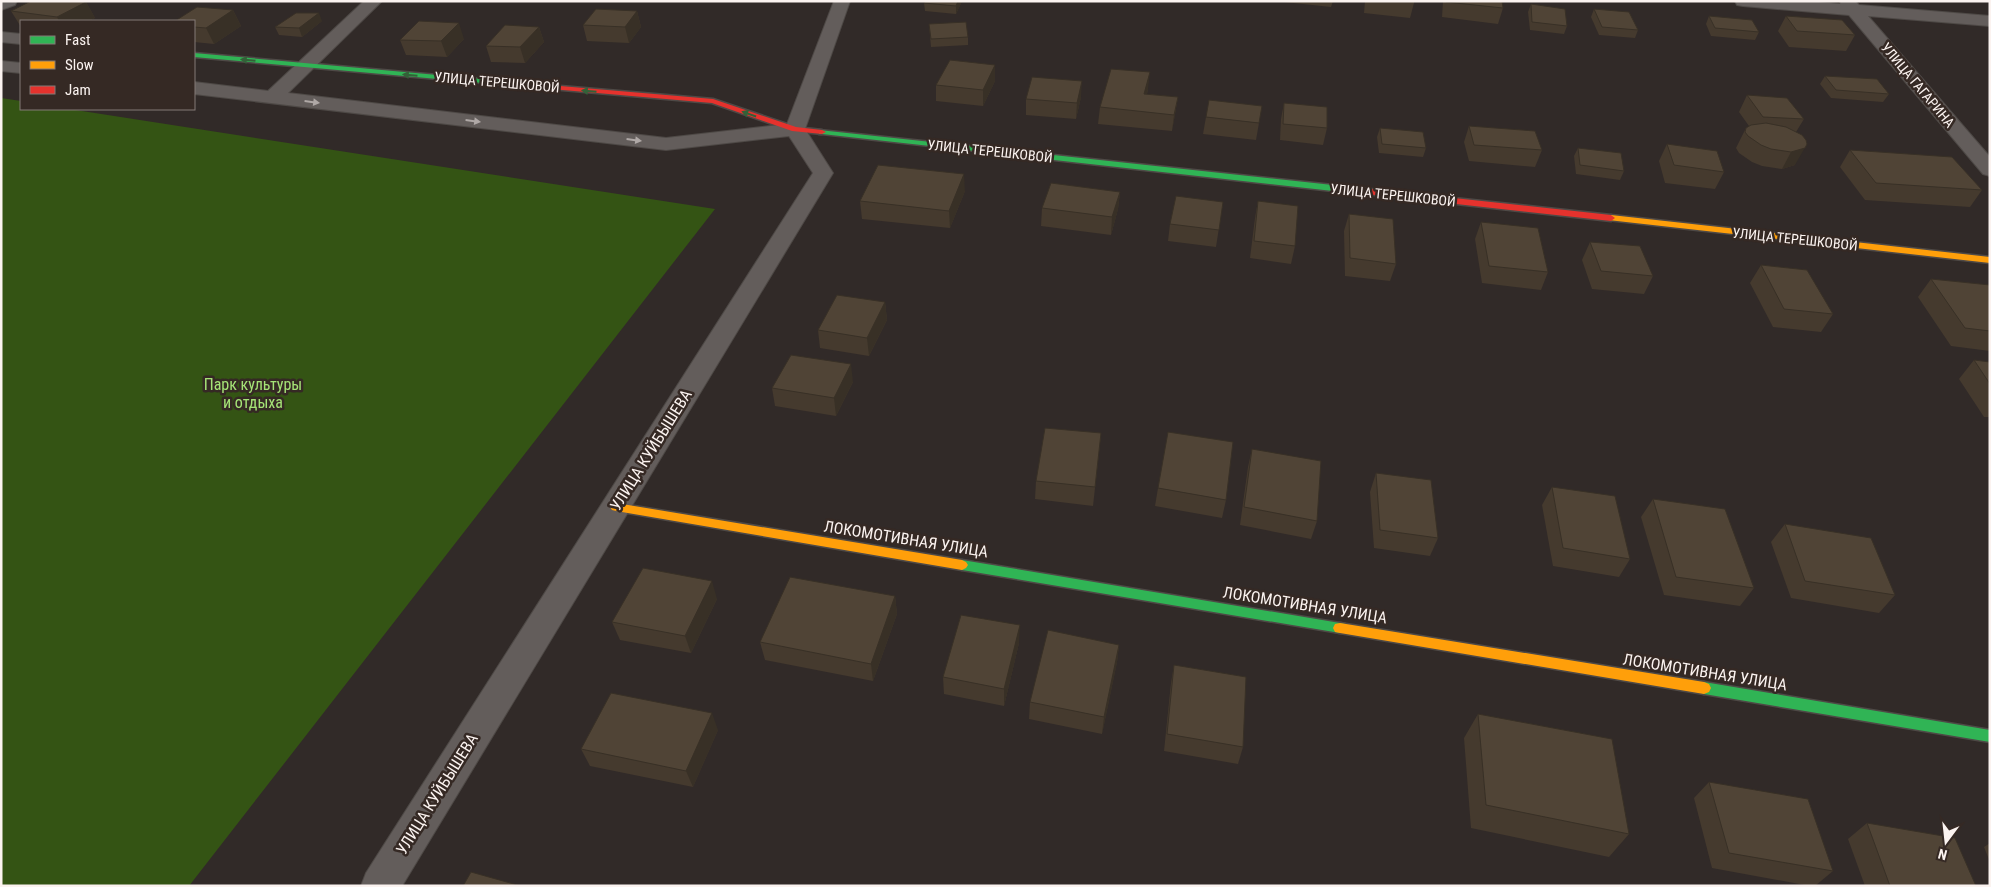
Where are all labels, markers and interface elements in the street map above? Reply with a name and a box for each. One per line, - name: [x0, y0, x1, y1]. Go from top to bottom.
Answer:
- legend: [20, 20, 195, 110]
- text: Fast: [65, 31, 90, 49]
- street label: УЛИЦА ГАГАРИНА: [1878, 39, 1958, 131]
- text: Slow: [65, 56, 94, 74]
- one-way arrow: [240, 56, 256, 64]
- street label: УЛИЦА ТЕРЕШКОВОЙ: [434, 69, 560, 95]
- one-way arrow: [402, 70, 418, 78]
- text: Jam: [65, 81, 91, 99]
- one-way arrow: [581, 86, 597, 94]
- one-way arrow: [304, 98, 320, 106]
- one-way arrow: [741, 109, 756, 117]
- one-way arrow: [465, 117, 481, 125]
- one-way arrow: [627, 136, 643, 144]
- street label: УЛИЦА ТЕРЕШКОВОЙ: [927, 136, 1053, 166]
- street label: УЛИЦА ТЕРЕШКОВОЙ: [1330, 180, 1456, 210]
- street label: УЛИЦА ТЕРЕШКОВОЙ: [1732, 224, 1858, 254]
- park label: Парк культуры и отдыха: [204, 375, 302, 412]
- street label: УЛИЦА КУЙБЫШЕВА: [606, 386, 696, 514]
- street label: ЛОКОМОТИВНАЯ УЛИЦА: [823, 517, 989, 561]
- street label: ЛОКОМОТИВНАЯ УЛИЦА: [1222, 583, 1388, 627]
- street label: ЛОКОМОТИВНАЯ УЛИЦА: [1622, 650, 1788, 694]
- street label: УЛИЦА КУЙБЫШЕВА: [392, 730, 482, 858]
- north arrow: [1921, 817, 1971, 867]
- text: N: [1936, 846, 1949, 863]

